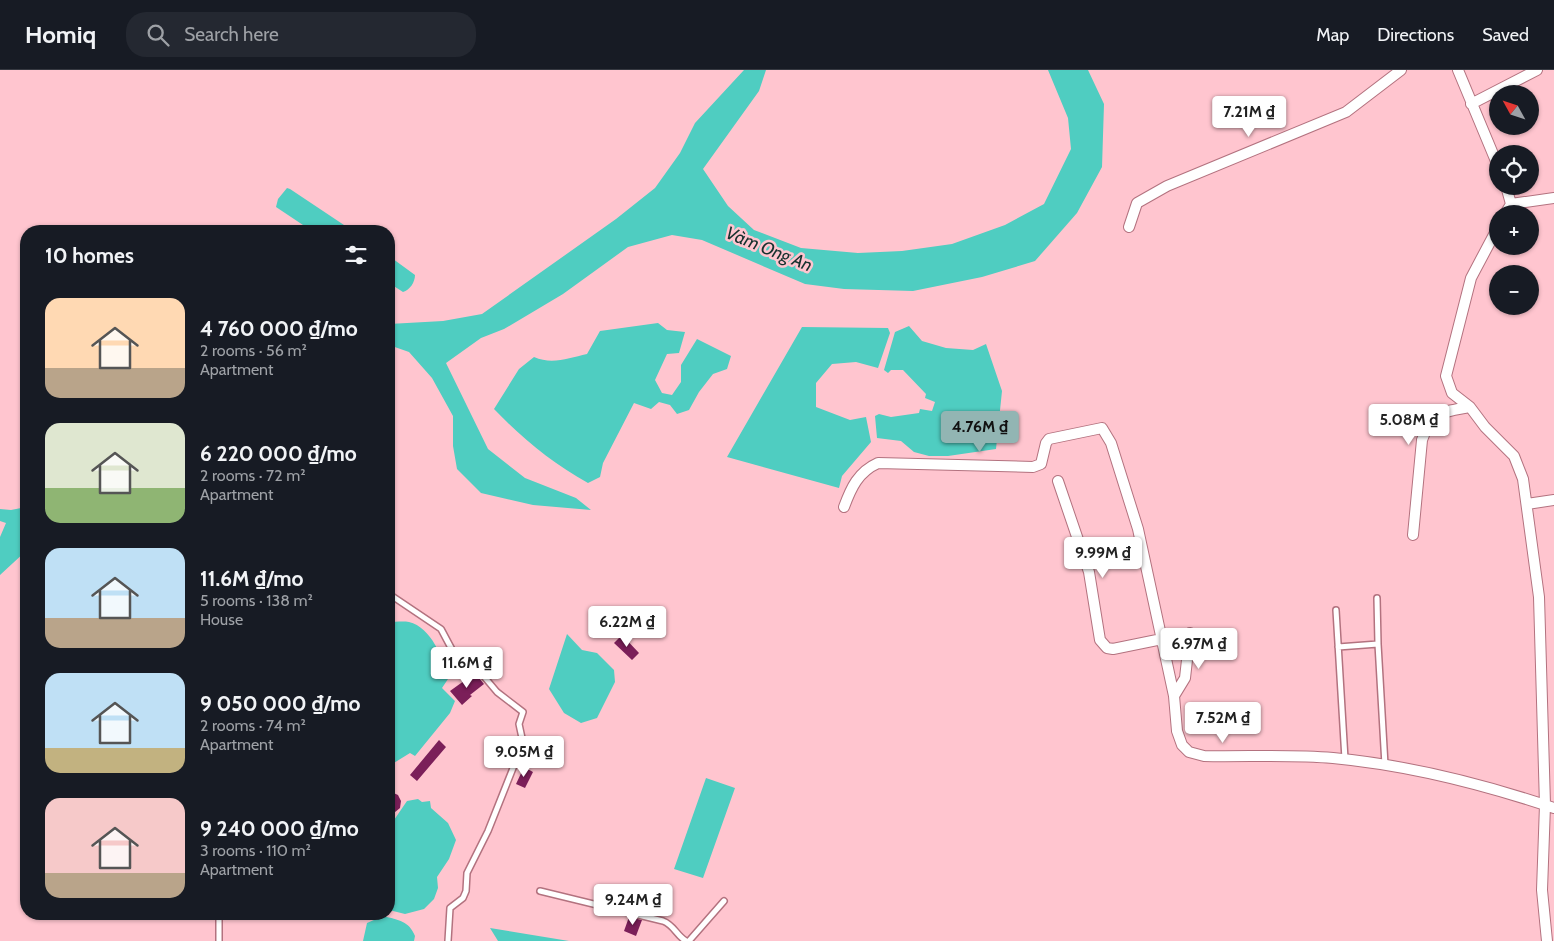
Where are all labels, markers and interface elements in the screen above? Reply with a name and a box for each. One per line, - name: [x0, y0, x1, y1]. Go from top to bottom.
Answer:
- search box: [126, 12, 476, 57]
- text: Homiq: [25, 20, 96, 49]
- icon: search: [144, 21, 172, 49]
- text: Search here: [184, 23, 279, 46]
- text: Map: [1316, 24, 1349, 46]
- text: Directions: [1377, 24, 1454, 46]
- text: Saved: [1482, 24, 1529, 46]
- north arrow: [1489, 85, 1539, 135]
- map controls: [1489, 85, 1539, 315]
- pin: 7.21M ₫: [1203, 96, 1295, 138]
- text: 7.21M ₫: [1223, 102, 1275, 121]
- button: locate: [1489, 145, 1539, 195]
- button: +: [1489, 205, 1539, 255]
- water label: Vàm Ong An: [723, 222, 815, 276]
- icon: filters: [342, 241, 370, 269]
- text: 10 homes: [45, 243, 134, 268]
- button: −: [1489, 265, 1539, 315]
- text: 4 760 000 ₫/mo: [200, 316, 358, 341]
- icon: home: [85, 318, 145, 378]
- text: 2 rooms · 56 m²: [200, 341, 307, 360]
- text: Apartment: [200, 360, 273, 379]
- pin: 5.08M ₫: [1363, 404, 1455, 446]
- pin: 4.76M ₫: [934, 410, 1026, 453]
- text: 5.08M ₫: [1379, 410, 1439, 429]
- text: 4.76M ₫: [952, 417, 1008, 436]
- text: 6 220 000 ₫/mo: [200, 441, 357, 466]
- icon: home: [85, 443, 145, 503]
- text: 2 rooms · 72 m²: [200, 466, 305, 485]
- text: Apartment: [200, 485, 273, 504]
- pin: 9.99M ₫: [1057, 536, 1149, 579]
- text: 9.99M ₫: [1075, 543, 1131, 562]
- text: 11.6M ₫/mo: [200, 566, 303, 591]
- icon: home: [85, 568, 145, 628]
- text: 5 rooms · 138 m²: [200, 591, 313, 610]
- pin: 6.22M ₫: [581, 606, 673, 648]
- text: House: [200, 610, 243, 629]
- text: 6.22M ₫: [599, 612, 655, 631]
- pin: 6.97M ₫: [1153, 628, 1245, 670]
- text: 6.97M ₫: [1171, 634, 1227, 653]
- pin: 11.6M ₫: [421, 646, 513, 689]
- text: 11.6M ₫: [442, 653, 492, 672]
- text: 9 050 000 ₫/mo: [200, 691, 361, 716]
- icon: home: [85, 693, 145, 753]
- pin: 7.52M ₫: [1177, 702, 1269, 744]
- text: 7.52M ₫: [1196, 708, 1250, 727]
- text: 2 rooms · 74 m²: [200, 716, 306, 735]
- text: Apartment: [200, 735, 273, 754]
- pin: 9.05M ₫: [478, 736, 570, 778]
- text: 9.05M ₫: [495, 742, 553, 761]
- text: 9 240 000 ₫/mo: [200, 816, 359, 841]
- icon: home: [85, 818, 145, 878]
- text: 3 rooms · 110 m²: [200, 841, 311, 860]
- text: Apartment: [200, 860, 273, 879]
- pin: 9.24M ₫: [587, 884, 679, 926]
- text: 9.24M ₫: [605, 890, 661, 909]

